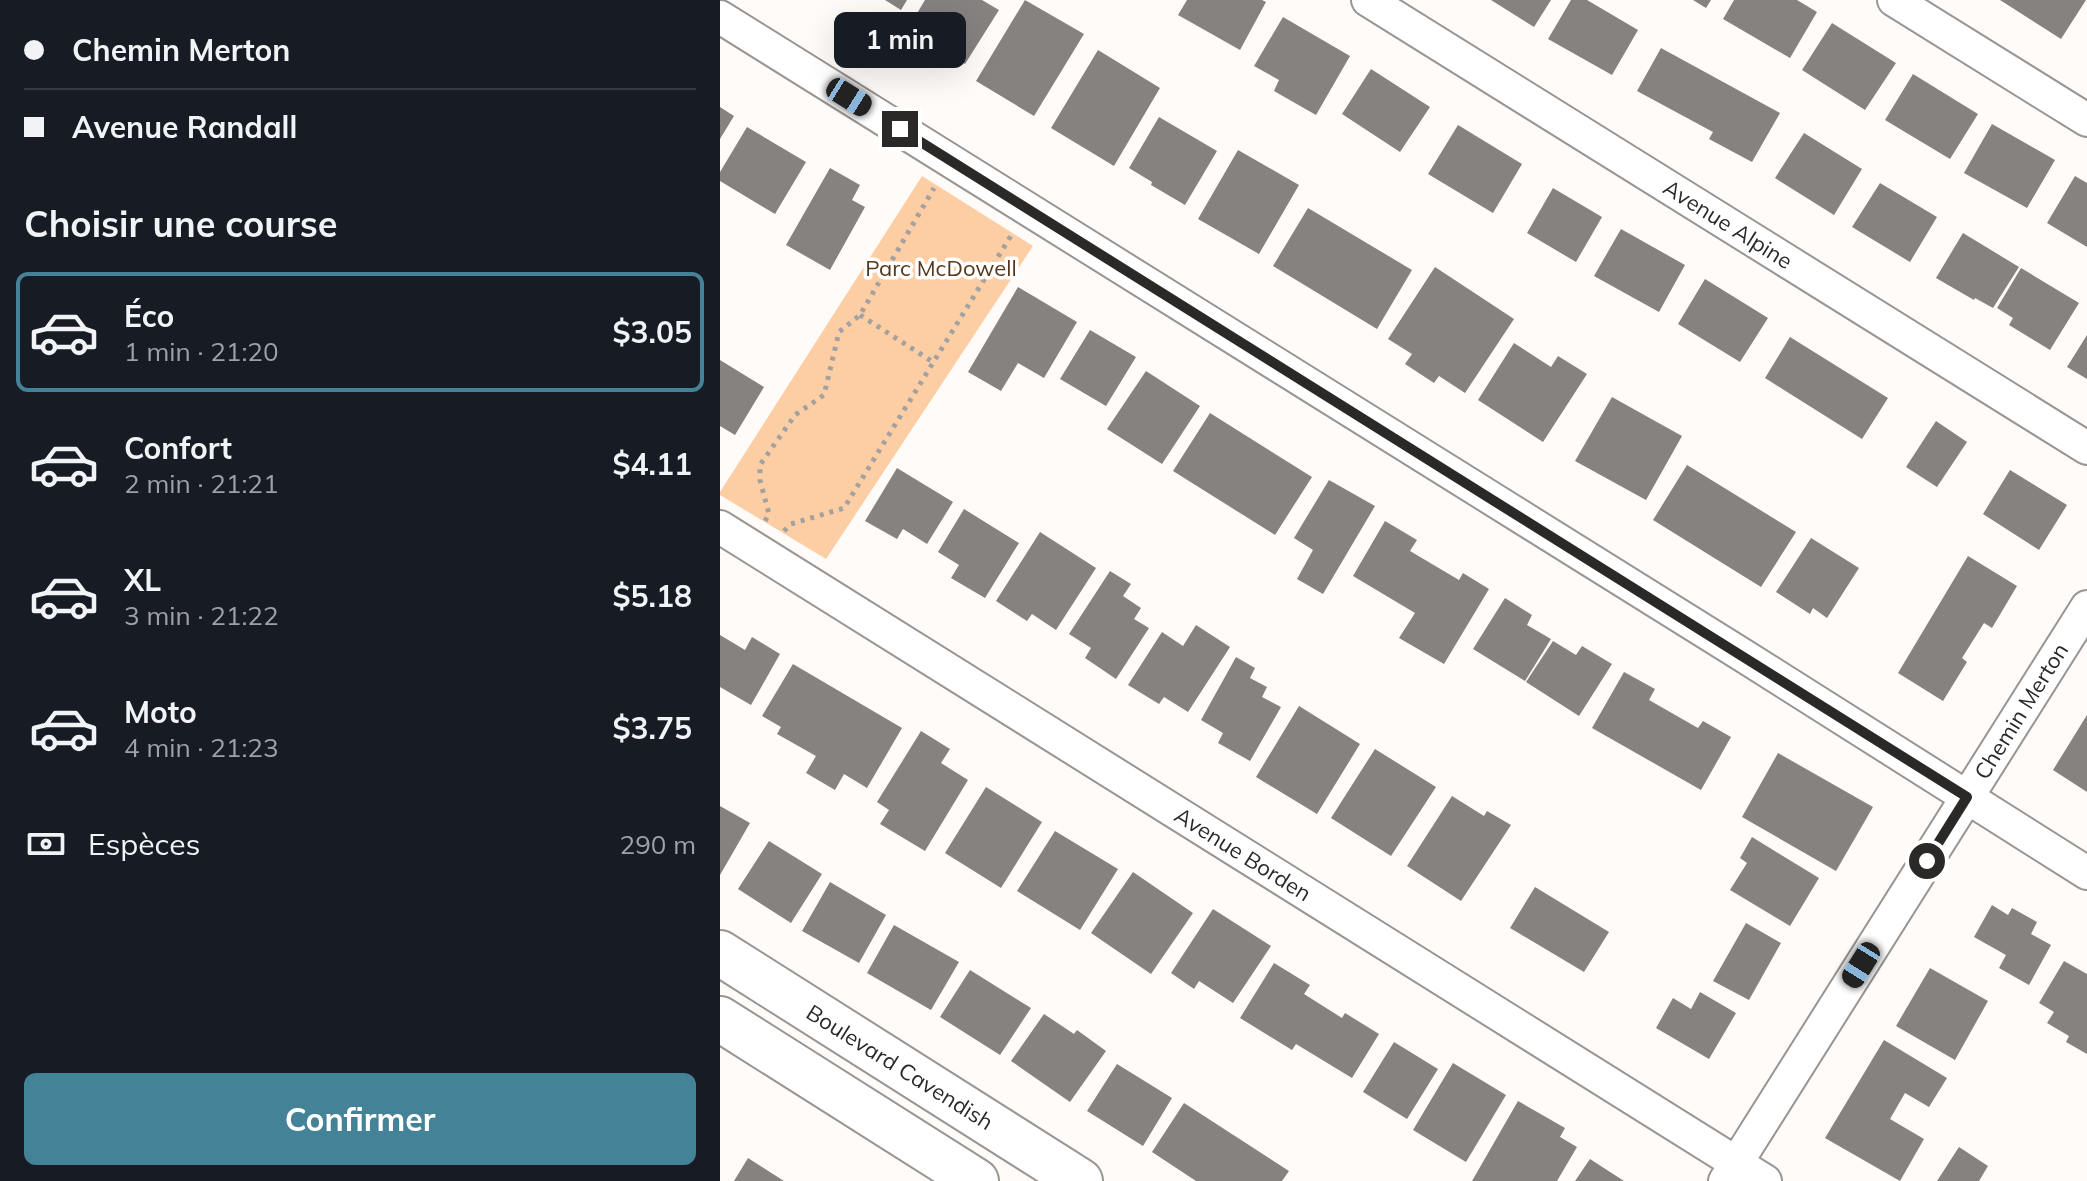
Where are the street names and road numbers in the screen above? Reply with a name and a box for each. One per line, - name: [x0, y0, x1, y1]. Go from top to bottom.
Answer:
- street label: Avenue Alpine: [1658, 173, 1798, 275]
- street label: Chemin Merton: [1968, 638, 2074, 784]
- street label: Avenue Borden: [1170, 801, 1316, 907]
- street label: Boulevard Cavendish: [801, 998, 999, 1136]

